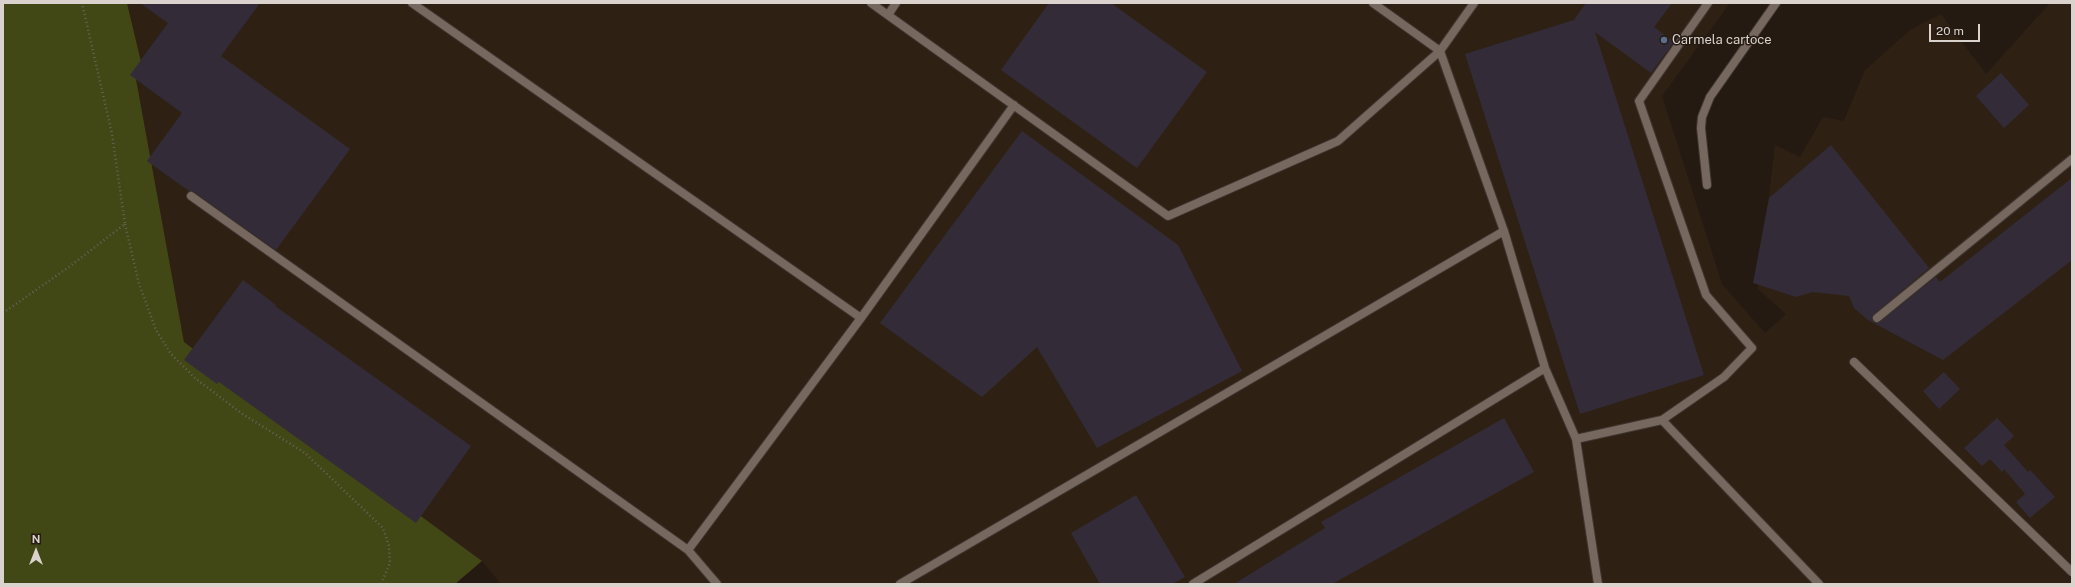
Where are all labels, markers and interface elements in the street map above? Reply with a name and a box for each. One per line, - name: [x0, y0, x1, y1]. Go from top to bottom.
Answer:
- scale bar: [1931, 16, 1982, 42]
- text: 20 m: [1936, 24, 1964, 38]
- place label: Carmela cartoce: [1672, 32, 1772, 48]
- marker: Carmela cartoce: [1659, 35, 1669, 45]
- north arrow: [16, 531, 56, 571]
- text: N: [32, 533, 40, 545]

